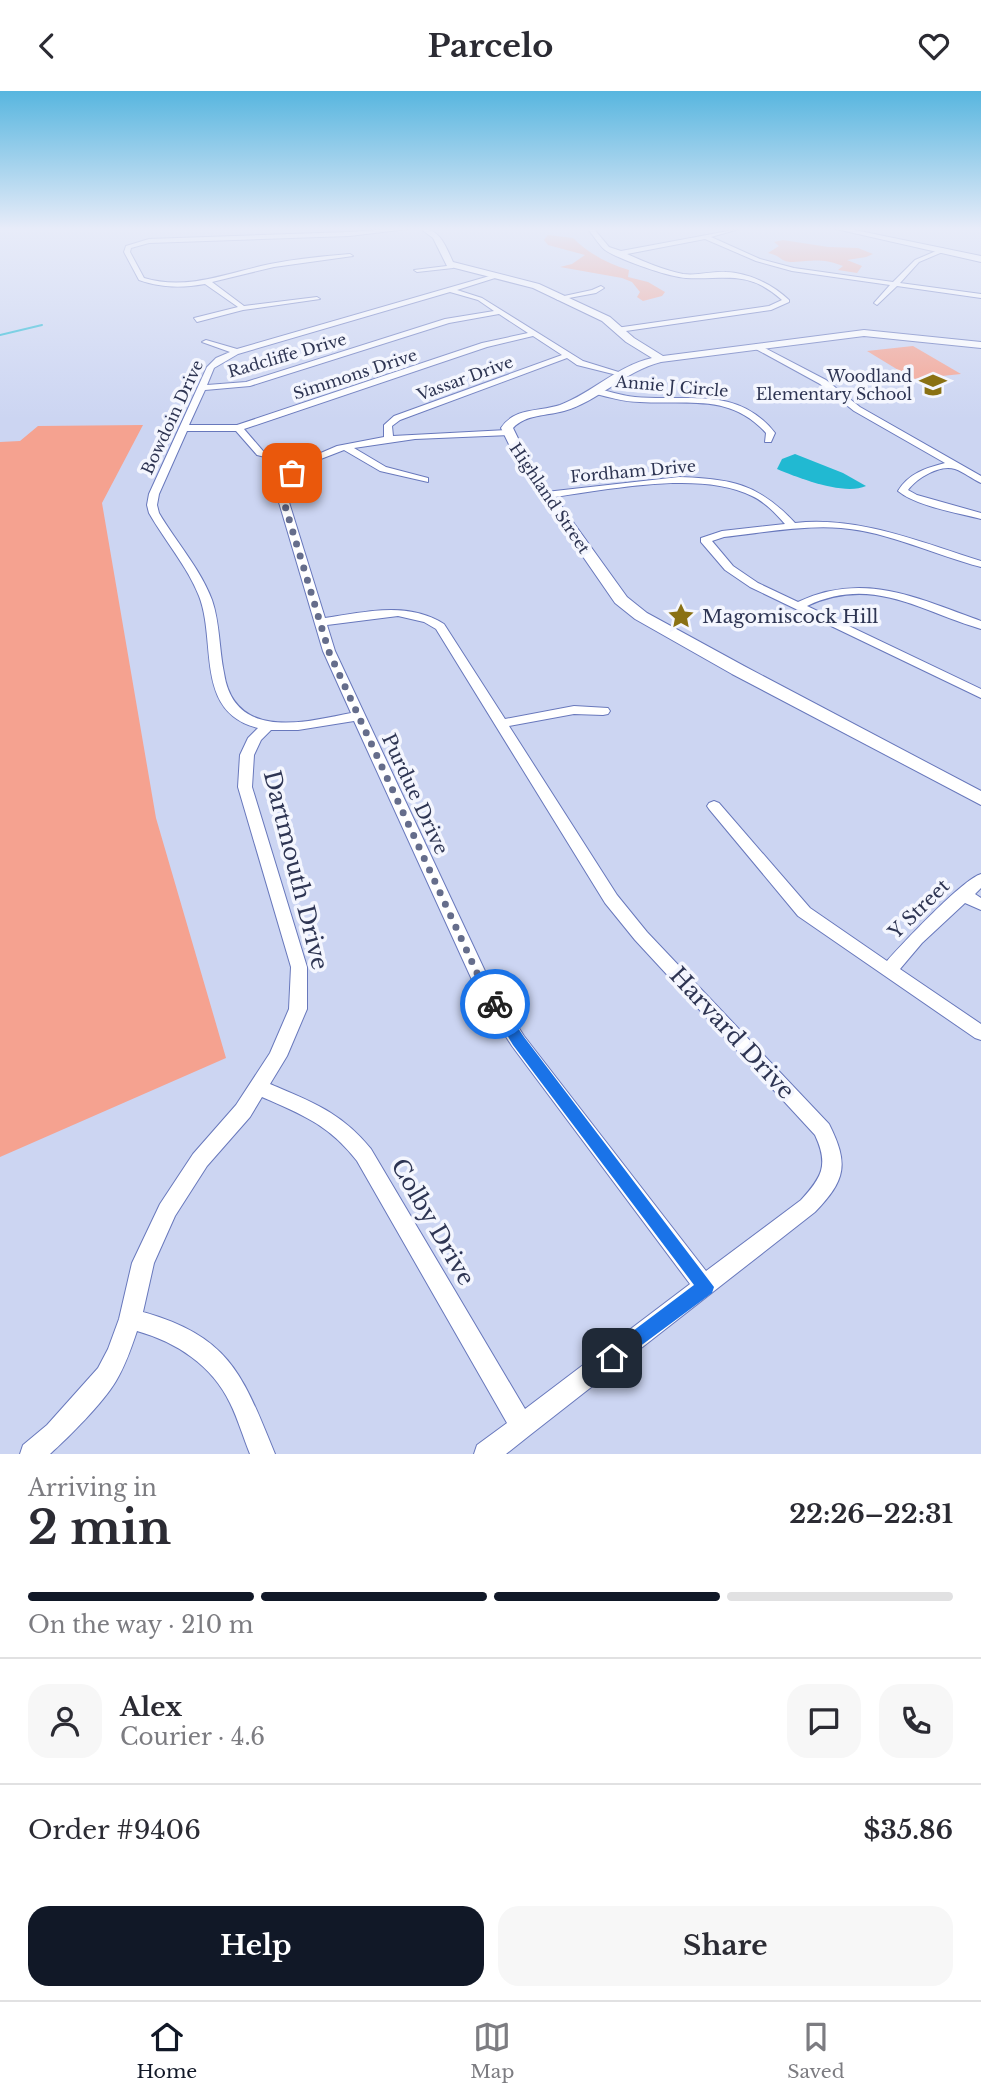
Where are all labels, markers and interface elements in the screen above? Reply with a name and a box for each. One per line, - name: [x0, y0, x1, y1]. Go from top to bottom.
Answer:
- text: Parcelo: [428, 26, 553, 66]
- icon: back: [28, 27, 66, 65]
- icon: heart: [915, 27, 953, 65]
- street label: Radcliffe Drive: [225, 329, 349, 381]
- street label: Simmons Drive: [290, 345, 420, 403]
- street label: Vassar Drive: [413, 351, 516, 405]
- street label: Bowdoin Drive: [137, 357, 207, 477]
- place label: Woodland Elementary School: [756, 366, 912, 404]
- school or university icon: Woodland Elementary School: [918, 370, 948, 400]
- street label: Annie J Circle: [614, 371, 729, 401]
- street label: Highland Street: [506, 439, 594, 557]
- pin: [262, 443, 322, 503]
- icon: bag: [273, 454, 311, 492]
- street label: Fordham Drive: [569, 456, 697, 486]
- place icon: Magomiscock Hill: [666, 601, 696, 631]
- place label: Magomiscock Hill: [702, 605, 879, 628]
- street label: Purdue Drive: [377, 730, 453, 858]
- street label: Dartmouth Drive: [258, 767, 334, 973]
- street label: Y Street: [883, 874, 955, 944]
- street label: Harvard Drive: [664, 961, 800, 1105]
- courier: [460, 969, 530, 1039]
- icon: bike: [476, 985, 514, 1023]
- street label: Colby Drive: [385, 1154, 481, 1290]
- pin: [582, 1328, 642, 1388]
- icon: home: [593, 1339, 631, 1377]
- text: Arriving in: [28, 1474, 157, 1502]
- text: 22:26–22:31: [789, 1498, 953, 1530]
- text: 2 min: [28, 1499, 171, 1556]
- text: On the way · 210 m: [28, 1611, 253, 1639]
- button: person: [28, 1684, 102, 1758]
- button: chat: [787, 1684, 861, 1758]
- button: phone: [879, 1684, 953, 1758]
- text: Alex: [120, 1691, 182, 1723]
- text: Courier · 4.6: [120, 1723, 265, 1751]
- text: Order #9406: [28, 1814, 201, 1846]
- text: $35.86: [863, 1814, 953, 1846]
- button: Help: [28, 1906, 484, 1986]
- button: Share: [498, 1906, 953, 1986]
- tab: Home: [136, 2018, 197, 2083]
- tab: Map: [470, 2018, 514, 2083]
- tab: Saved: [787, 2018, 845, 2083]

